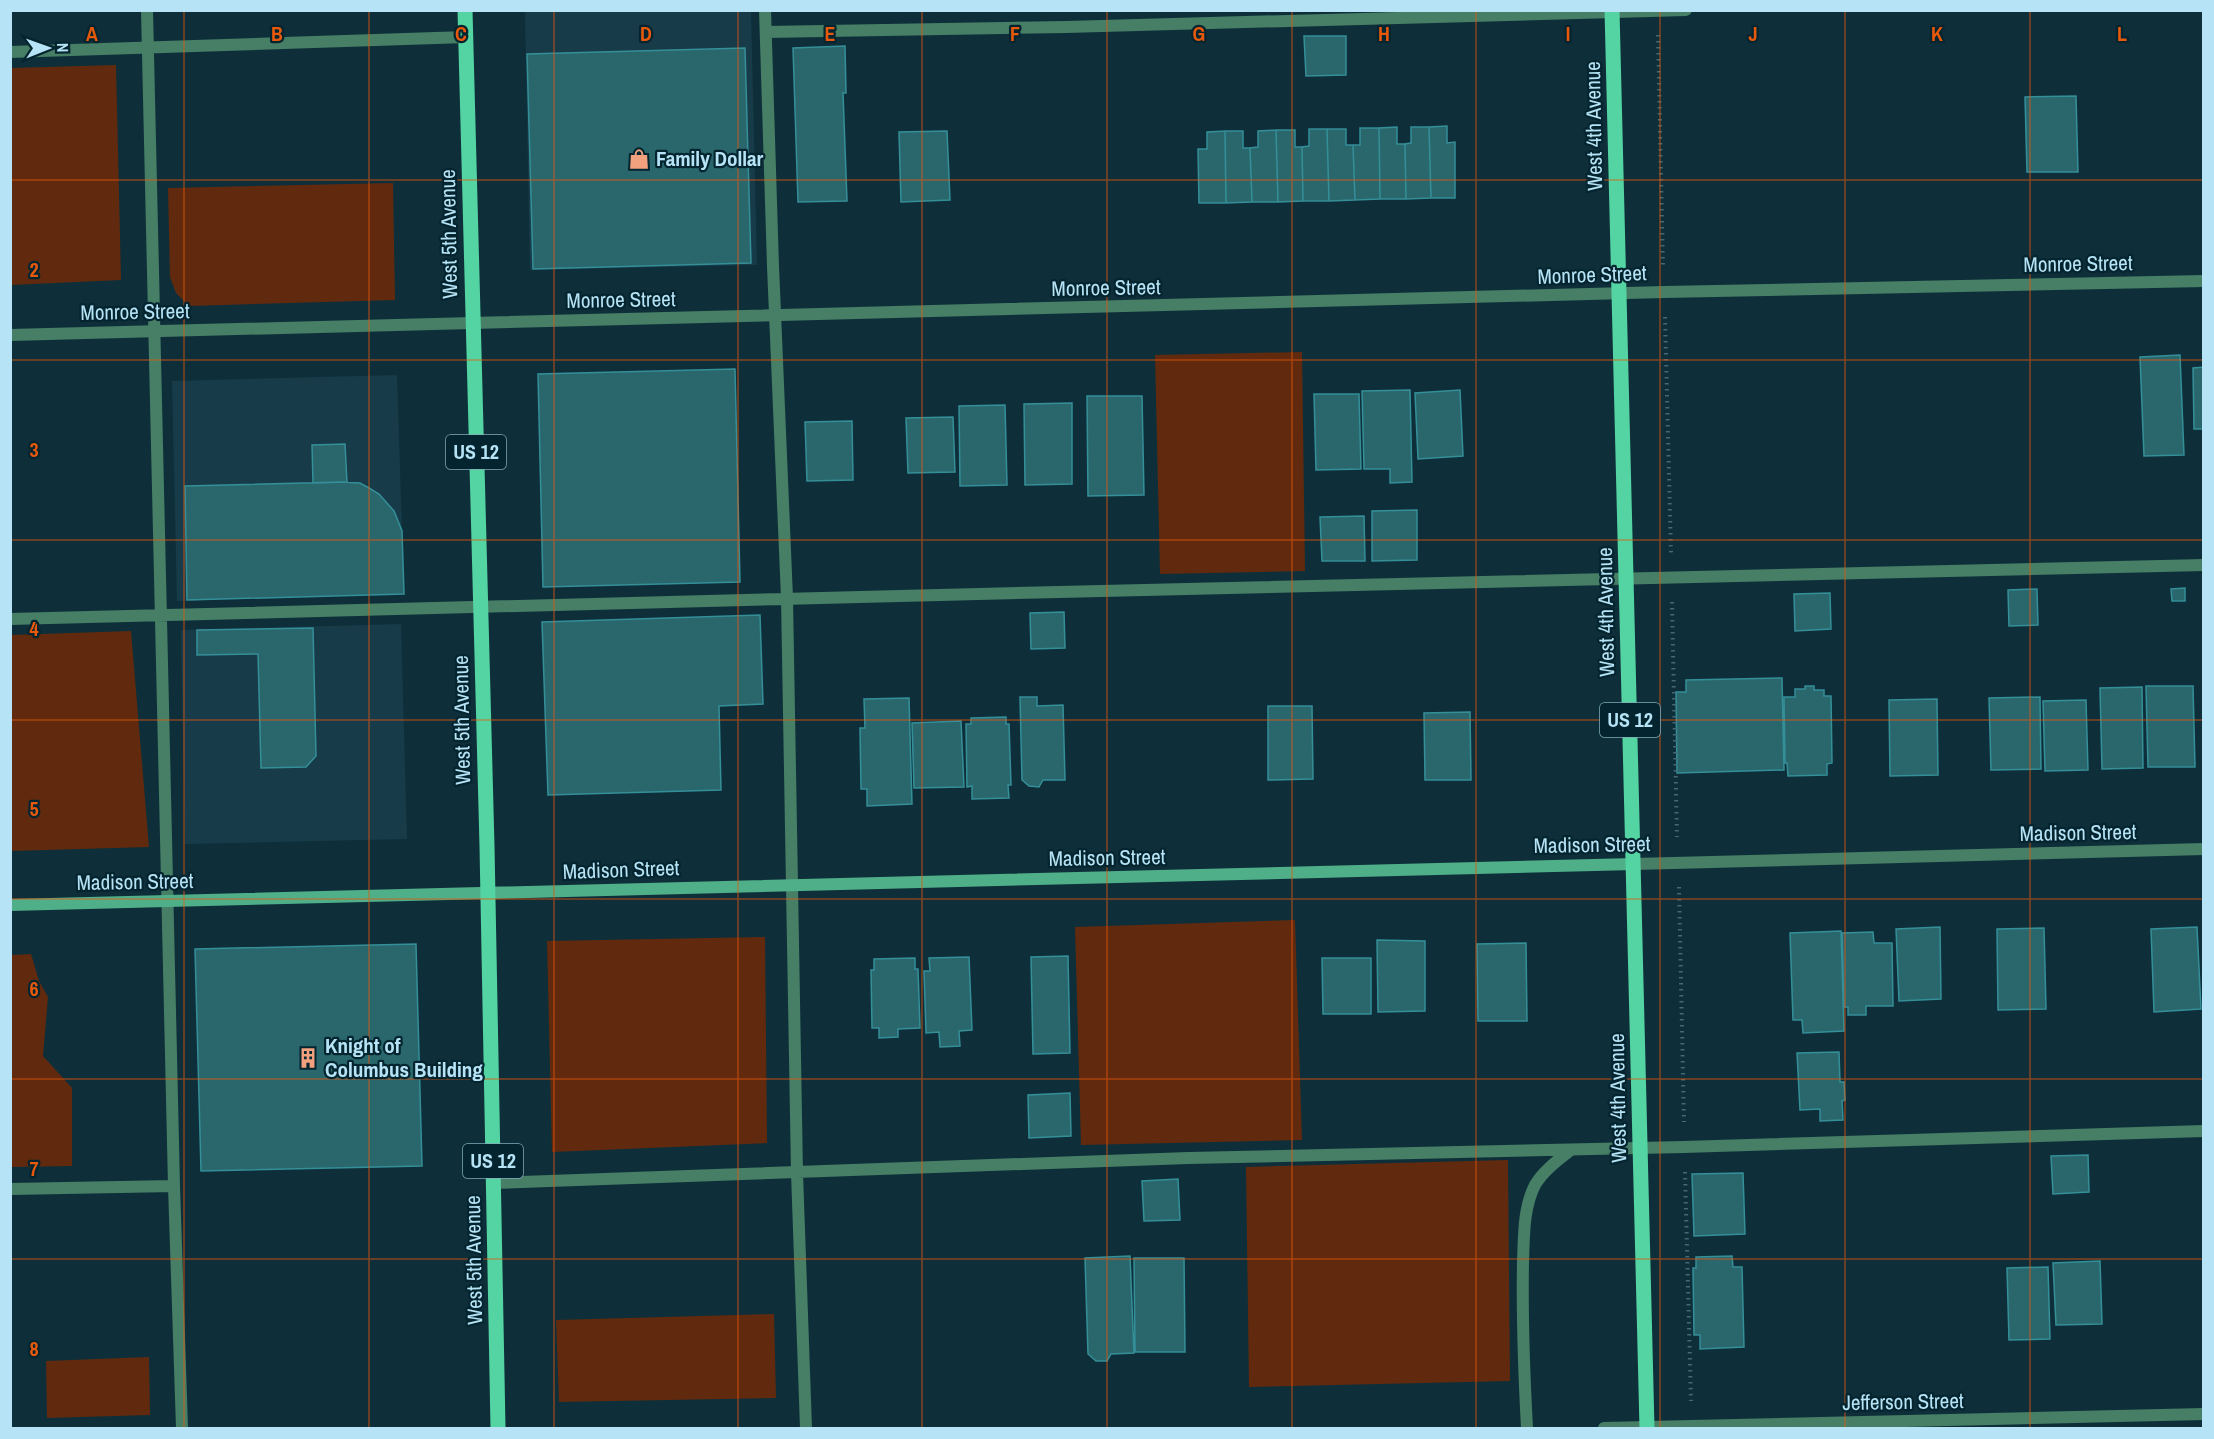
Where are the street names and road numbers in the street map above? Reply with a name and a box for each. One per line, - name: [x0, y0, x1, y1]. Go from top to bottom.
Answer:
- street label: West 4th Avenue: [1578, 61, 1609, 191]
- street label: West 5th Avenue: [433, 169, 464, 299]
- street label: Monroe Street: [2023, 248, 2133, 279]
- street label: Monroe Street: [1537, 258, 1647, 291]
- street label: Monroe Street: [1051, 272, 1161, 303]
- street label: Monroe Street: [566, 284, 676, 315]
- street label: Monroe Street: [80, 296, 190, 327]
- road number: US 12: [446, 435, 506, 469]
- street label: West 4th Avenue: [1590, 547, 1621, 677]
- street label: West 5th Avenue: [446, 655, 477, 785]
- road number: US 12: [1600, 703, 1660, 737]
- street label: Madison Street: [2019, 817, 2137, 848]
- street label: Madison Street: [1533, 829, 1651, 860]
- street label: Madison Street: [1048, 842, 1166, 873]
- street label: Madison Street: [562, 853, 680, 886]
- street label: Madison Street: [76, 866, 194, 897]
- street label: West 4th Avenue: [1602, 1033, 1633, 1163]
- road number: US 12: [463, 1144, 523, 1178]
- street label: West 5th Avenue: [458, 1195, 489, 1325]
- street label: Jefferson Street: [1842, 1386, 1964, 1417]

